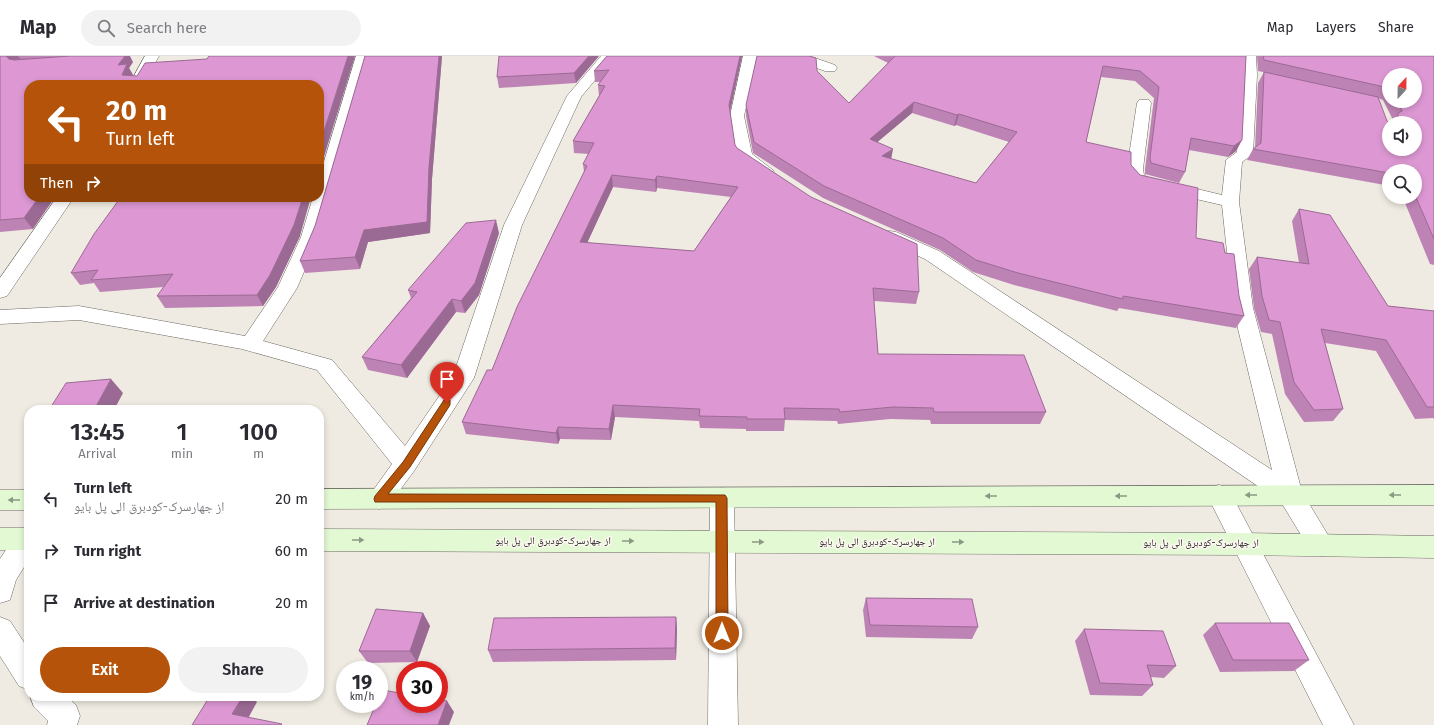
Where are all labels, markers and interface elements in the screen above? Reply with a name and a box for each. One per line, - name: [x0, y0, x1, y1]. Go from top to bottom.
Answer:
- search box: [81, 10, 361, 46]
- text: Map: [20, 16, 57, 39]
- icon: search: [95, 17, 117, 39]
- text: Search here: [127, 19, 207, 37]
- text: Map: [1267, 19, 1293, 36]
- text: Layers: [1315, 19, 1356, 36]
- text: Share: [1378, 19, 1414, 36]
- north arrow: [1382, 68, 1422, 108]
- map controls: [1382, 68, 1422, 204]
- text: 20 m: [106, 94, 167, 127]
- icon: left: [40, 96, 92, 148]
- button: sound: [1382, 116, 1422, 156]
- text: Turn left: [106, 128, 175, 150]
- button: search: [1382, 164, 1422, 204]
- icon: right: [82, 172, 104, 194]
- text: Then: [40, 174, 74, 192]
- pin: [430, 362, 464, 403]
- icon: arrive: [436, 368, 458, 390]
- text: 13:45: [70, 418, 125, 446]
- text: 1: [177, 418, 187, 446]
- text: 100: [239, 418, 278, 446]
- text: Arrival: [78, 446, 116, 461]
- text: min: [171, 446, 193, 461]
- text: m: [253, 446, 264, 461]
- text: Turn left: [74, 479, 132, 497]
- icon: left: [40, 488, 62, 510]
- text: 20 m: [275, 490, 308, 508]
- one-way arrow: [1244, 492, 1257, 498]
- one-way arrow: [1388, 492, 1401, 498]
- one-way arrow: [984, 493, 997, 499]
- one-way arrow: [1114, 493, 1127, 499]
- one-way arrow: [8, 497, 21, 503]
- text: از جهارسرک-کودبرق الی پل بایو: [74, 499, 224, 514]
- street label: از جهارسرک-کودبرق الی پل بایو: [495, 535, 611, 547]
- street label: از جهارسرک-کودبرق الی پل بایو: [819, 536, 935, 548]
- one-way arrow: [352, 537, 365, 543]
- street label: از جهارسرک-کودبرق الی پل بایو: [1143, 537, 1259, 549]
- one-way arrow: [622, 538, 635, 544]
- one-way arrow: [752, 539, 765, 545]
- one-way arrow: [952, 539, 965, 545]
- icon: right: [40, 540, 62, 562]
- text: Turn right: [74, 542, 141, 560]
- text: 60 m: [275, 542, 308, 560]
- icon: arrive: [40, 592, 62, 614]
- text: Arrive at destination: [74, 594, 215, 612]
- text: 20 m: [275, 594, 308, 612]
- position arrow: [701, 612, 743, 654]
- button: Exit: [40, 647, 170, 693]
- button: Share: [178, 647, 308, 693]
- speed limit sign: 30: [396, 661, 448, 713]
- text: 19: [352, 670, 372, 694]
- text: km/h: [350, 691, 374, 703]

